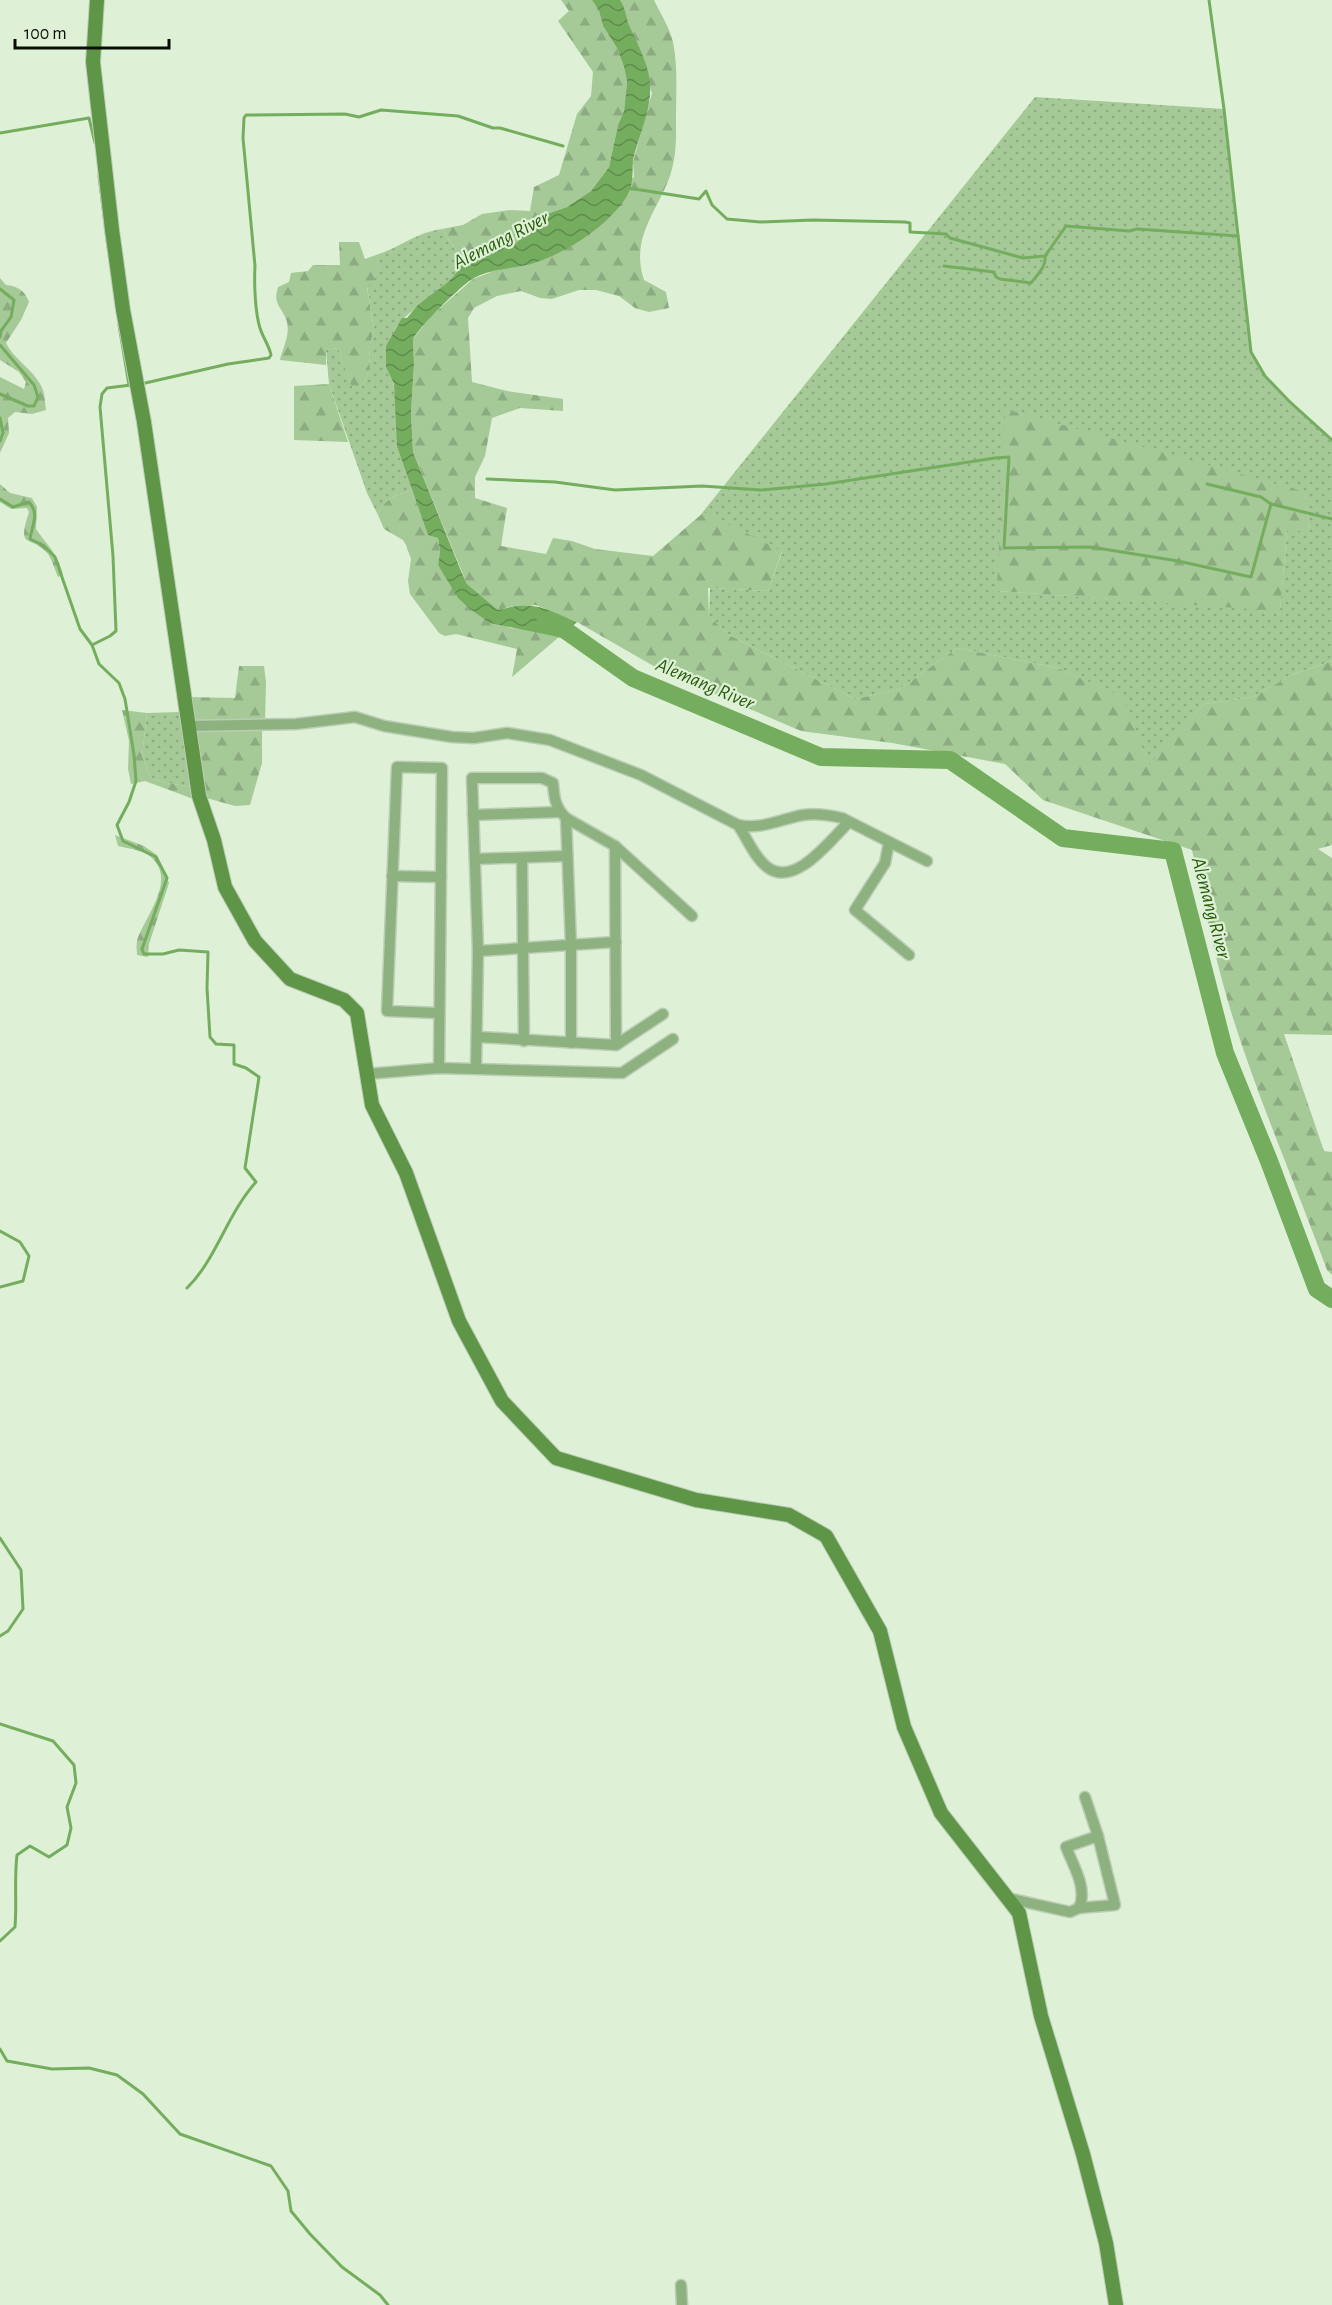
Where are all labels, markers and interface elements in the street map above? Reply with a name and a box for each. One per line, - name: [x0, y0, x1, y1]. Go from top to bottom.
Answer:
- scale bar: [15, 12, 170, 50]
- text: 100 m: [24, 25, 67, 43]
- water label: Alemang River: [449, 207, 552, 273]
- water label: Alemang River: [652, 654, 757, 714]
- water label: Alemang River: [1188, 854, 1234, 961]

